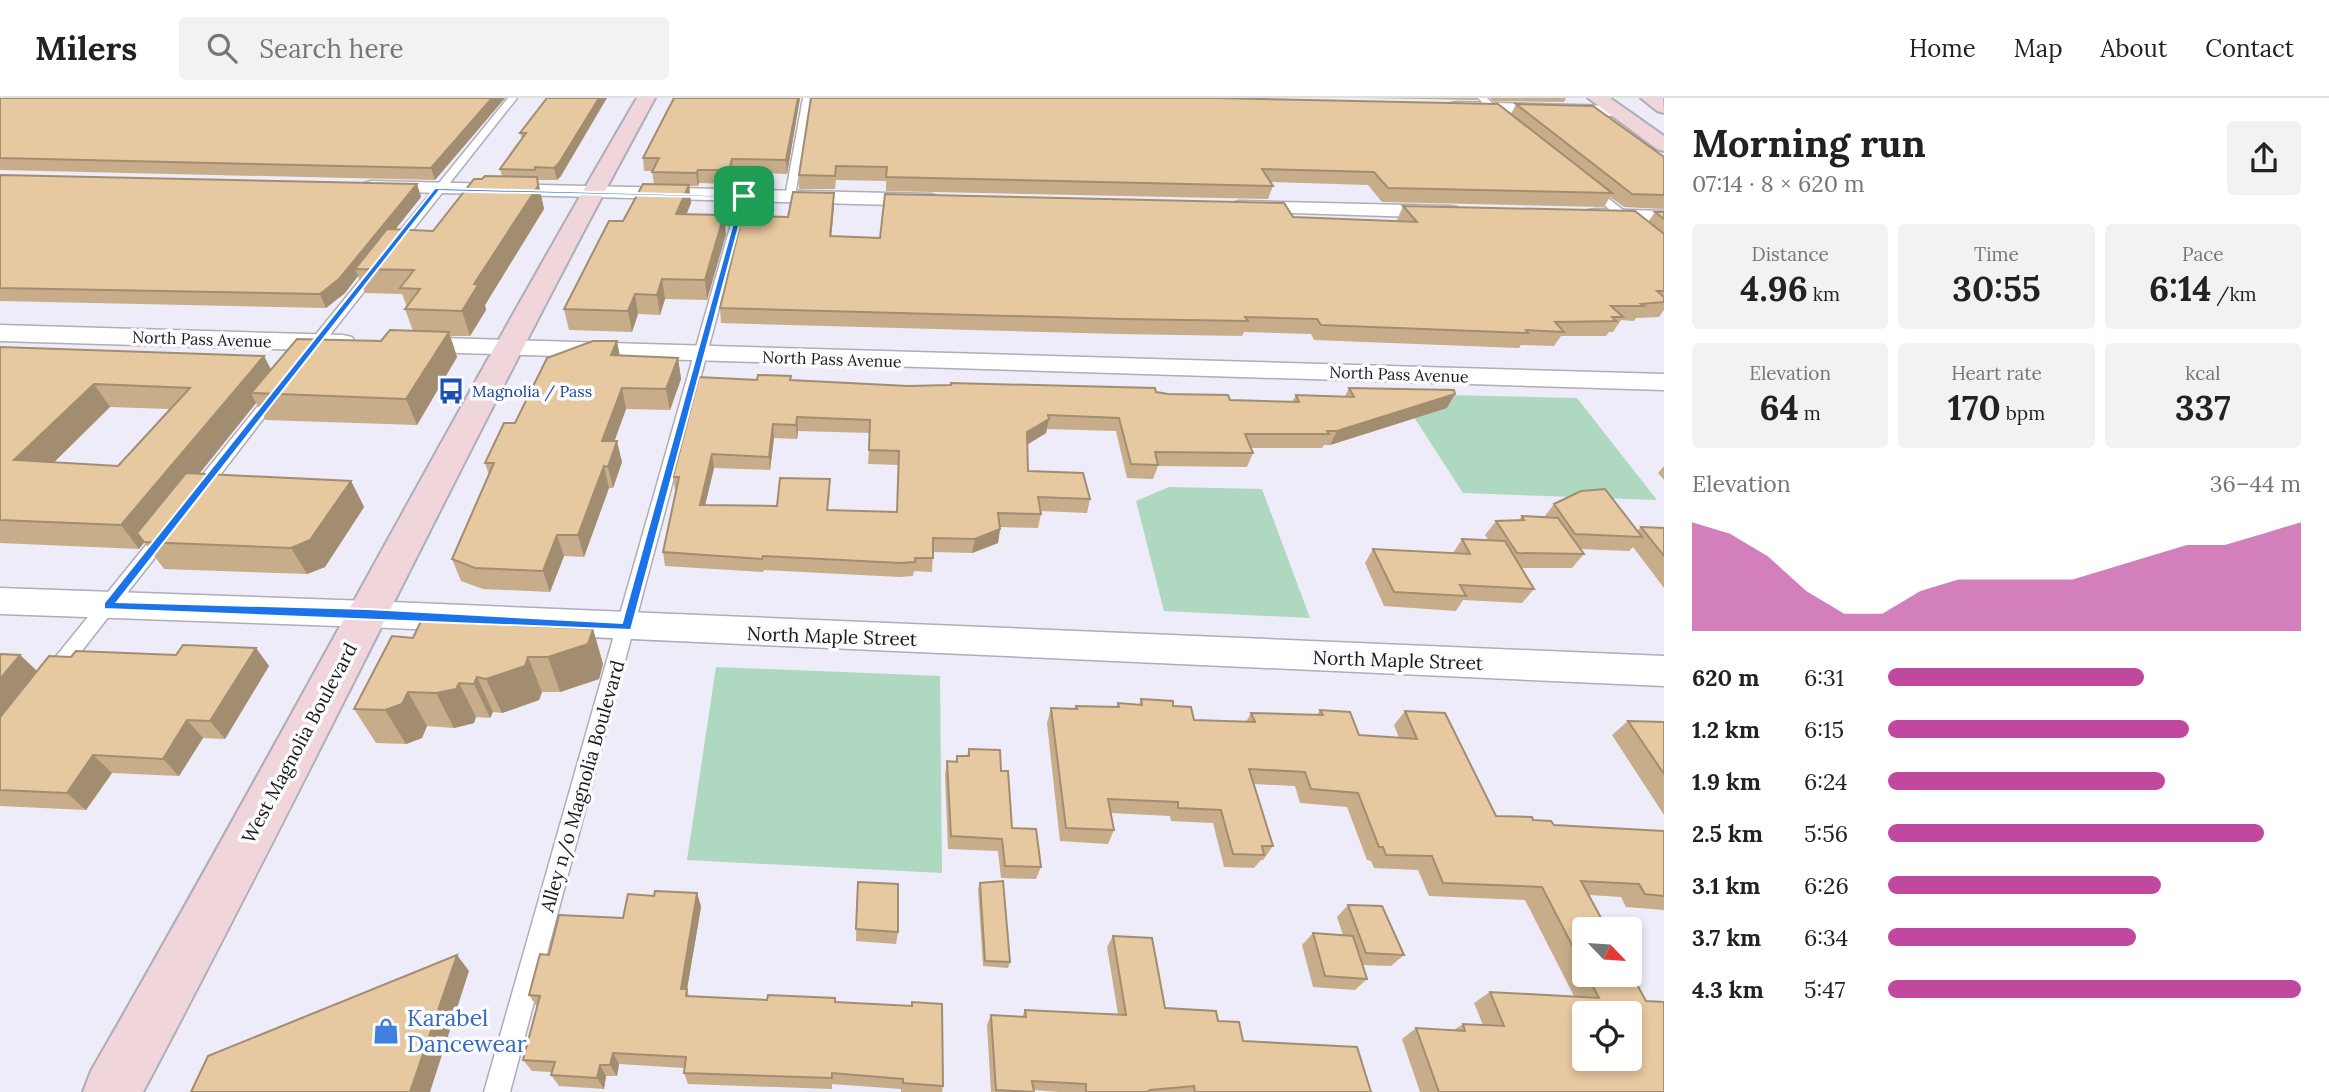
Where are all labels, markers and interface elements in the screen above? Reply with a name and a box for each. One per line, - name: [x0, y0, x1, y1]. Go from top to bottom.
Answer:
- search box: [179, 17, 669, 80]
- text: Milers: [35, 27, 137, 69]
- icon: search: [203, 29, 241, 67]
- text: Search here: [259, 32, 404, 65]
- text: Home: [1909, 33, 1976, 64]
- text: Map: [2014, 33, 2063, 64]
- text: About: [2101, 33, 2167, 64]
- text: Contact: [2205, 33, 2294, 64]
- text: Morning run: [1692, 119, 1926, 167]
- button: share: [2227, 121, 2301, 195]
- pin: [714, 166, 774, 226]
- text: 07:14 · 8 × 620 m: [1692, 169, 1865, 198]
- icon: arrive: [725, 177, 763, 215]
- text: Distance: [1752, 242, 1829, 266]
- text: Time: [1974, 242, 2019, 266]
- text: Pace: [2182, 242, 2224, 266]
- text: 4.96: [1740, 266, 1808, 311]
- text: 30:55: [1952, 266, 2041, 311]
- text: 6:14: [2149, 266, 2211, 311]
- text: km: [1808, 282, 1840, 306]
- text: /km: [2211, 282, 2257, 306]
- street label: North Pass Avenue: [132, 327, 272, 351]
- street label: North Pass Avenue: [762, 347, 902, 371]
- text: Elevation: [1749, 361, 1831, 385]
- text: Heart rate: [1951, 361, 2042, 385]
- text: kcal: [2185, 361, 2220, 385]
- street label: North Pass Avenue: [1329, 362, 1469, 386]
- bus stop icon: Magnolia / Pass: [436, 376, 466, 406]
- place label: Magnolia / Pass: [472, 381, 592, 402]
- text: 64: [1760, 385, 1799, 430]
- text: 170: [1948, 385, 2001, 430]
- text: 337: [2175, 385, 2231, 430]
- text: m: [1799, 401, 1821, 425]
- text: bpm: [2001, 401, 2045, 425]
- text: Elevation: [1692, 469, 1791, 498]
- text: 36–44 m: [2210, 469, 2301, 498]
- street label: North Maple Street: [746, 621, 918, 651]
- street label: West Magnolia Boulevard: [236, 639, 362, 847]
- street label: North Maple Street: [1312, 645, 1484, 675]
- street label: Alley n/o Magnolia Boulevard: [534, 657, 630, 916]
- text: 620 m: [1692, 663, 1759, 692]
- text: 6:31: [1804, 663, 1844, 692]
- text: 1.2 km: [1692, 715, 1760, 744]
- text: 6:15: [1804, 715, 1844, 744]
- text: 1.9 km: [1692, 767, 1761, 796]
- text: 6:24: [1804, 767, 1847, 796]
- text: 2.5 km: [1692, 819, 1763, 848]
- text: 5:56: [1804, 819, 1848, 848]
- text: 3.1 km: [1692, 871, 1760, 900]
- text: 6:26: [1804, 871, 1849, 900]
- north arrow: [1572, 917, 1642, 987]
- map controls: [1572, 917, 1642, 1071]
- text: 3.7 km: [1692, 923, 1761, 952]
- text: 6:34: [1804, 923, 1848, 952]
- text: 4.3 km: [1692, 975, 1764, 1004]
- text: 5:47: [1804, 975, 1845, 1004]
- button: locate: [1572, 1001, 1642, 1071]
- place label: Karabel Dancewear: [407, 1003, 527, 1058]
- shop icon: Karabel Dancewear: [371, 1016, 401, 1046]

